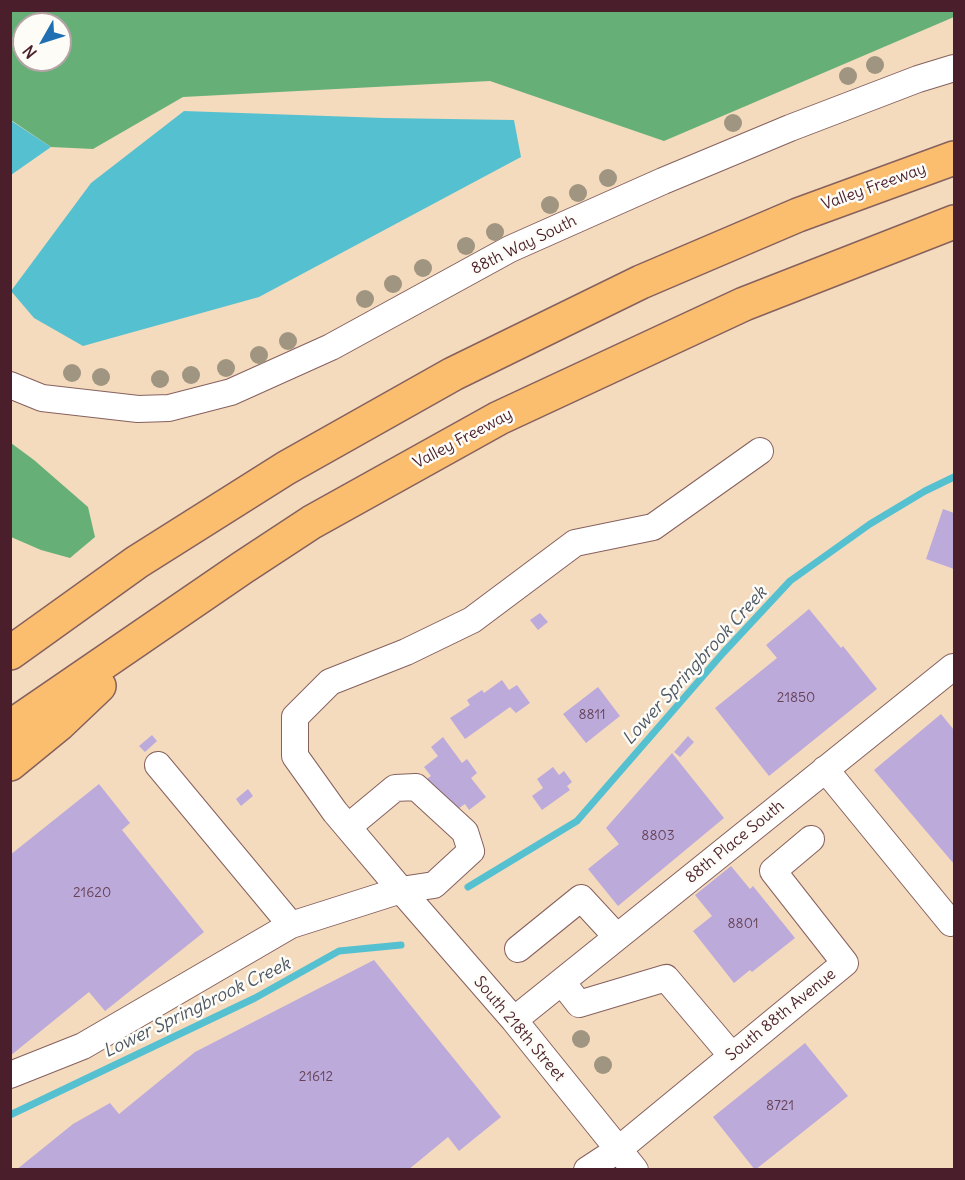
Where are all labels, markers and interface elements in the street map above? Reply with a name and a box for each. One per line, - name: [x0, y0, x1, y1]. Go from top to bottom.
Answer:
- north arrow: [12, 12, 72, 72]
- text: N: [18, 41, 41, 63]
- street label: Valley Freeway: [819, 159, 929, 215]
- street label: 88th Way South: [468, 211, 580, 279]
- street label: Valley Freeway: [410, 405, 516, 473]
- water label: Lower Springbrook Creek: [618, 583, 772, 749]
- house number: 21850: [777, 690, 815, 706]
- house number: 8811: [578, 707, 606, 723]
- street label: 88th Place South: [682, 796, 788, 888]
- house number: 8803: [641, 828, 675, 844]
- house number: 21620: [73, 885, 111, 901]
- house number: 8801: [728, 916, 758, 932]
- water label: Lower Springbrook Creek: [100, 953, 294, 1063]
- street label: South 88th Avenue: [722, 965, 840, 1065]
- street label: South 218th Street: [469, 973, 569, 1085]
- house number: 21612: [299, 1069, 333, 1085]
- house number: 8721: [766, 1098, 794, 1114]

